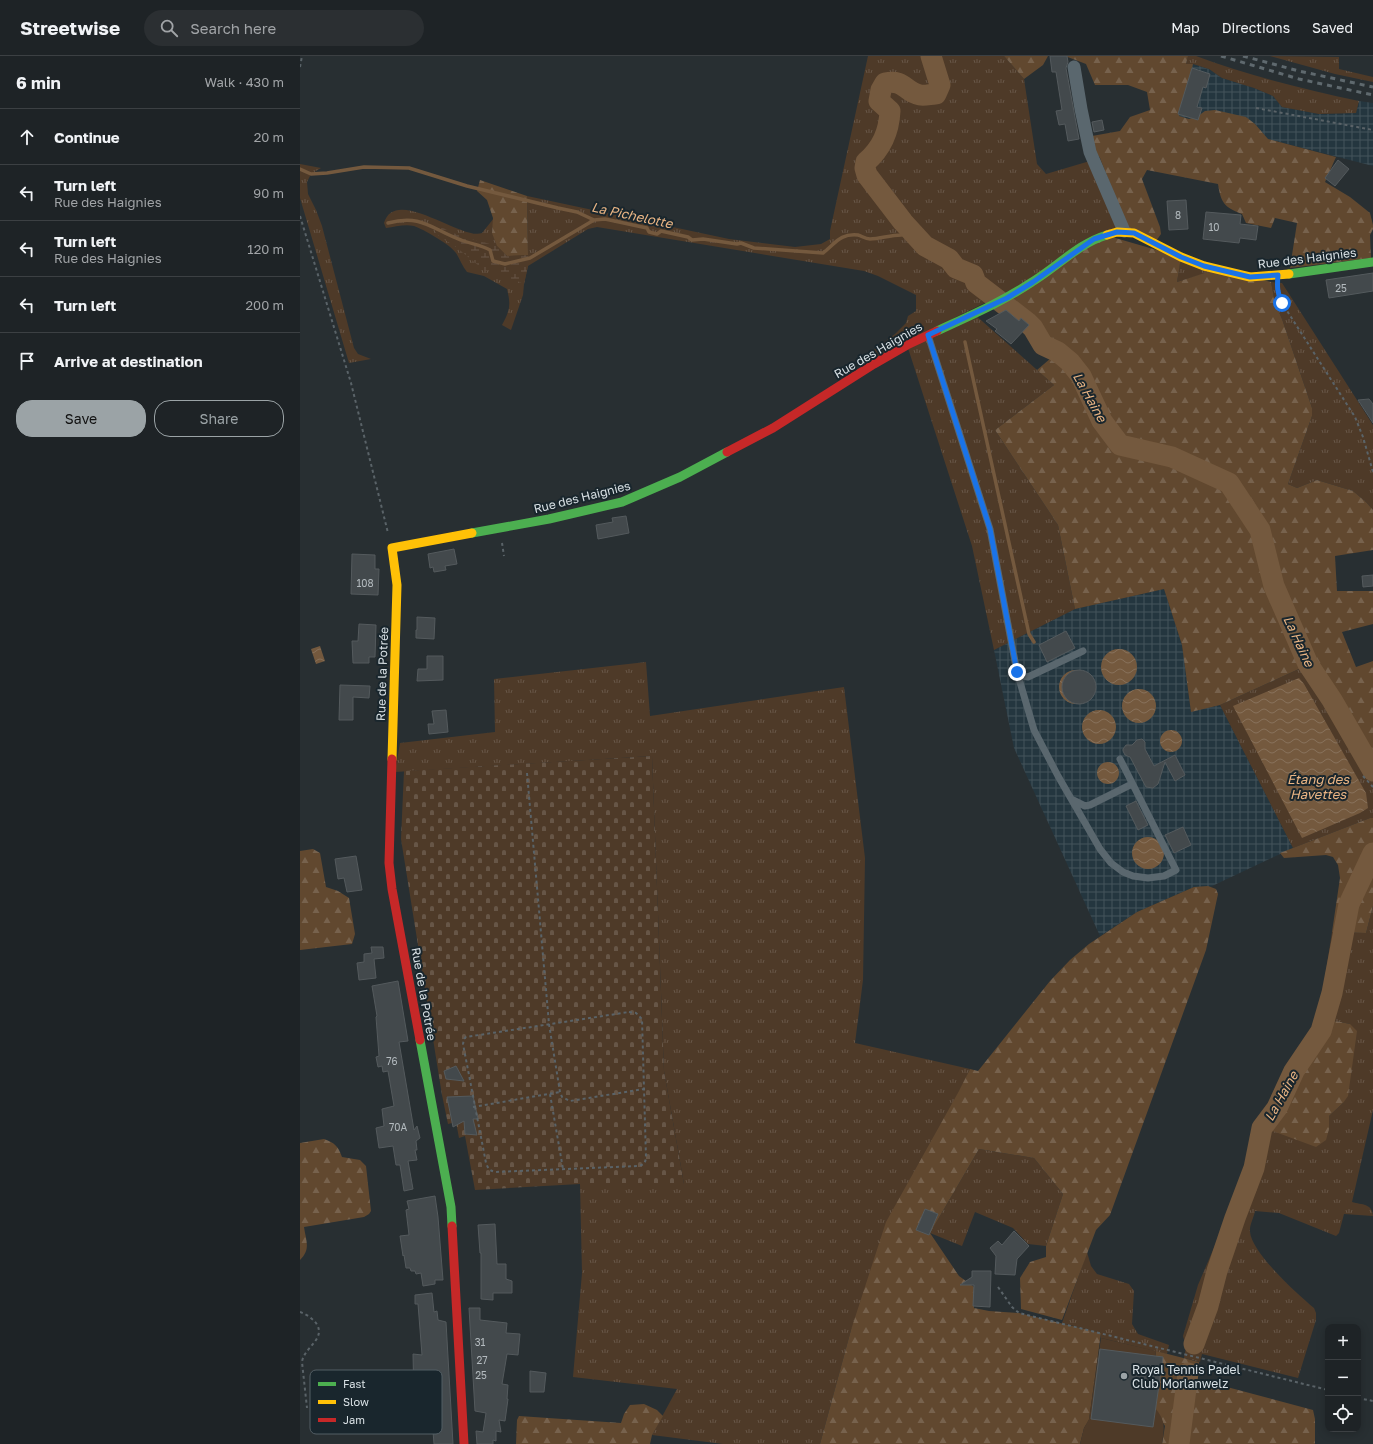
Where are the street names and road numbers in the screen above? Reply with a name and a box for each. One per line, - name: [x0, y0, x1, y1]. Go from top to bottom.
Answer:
- street label: Rue des Haignies: [1257, 245, 1357, 271]
- street label: Rue des Haignies: [831, 319, 925, 381]
- street label: Rue des Haignies: [532, 478, 632, 516]
- street label: Rue de la Potrée: [373, 627, 391, 721]
- street label: Rue de la Potrée: [408, 946, 440, 1042]

